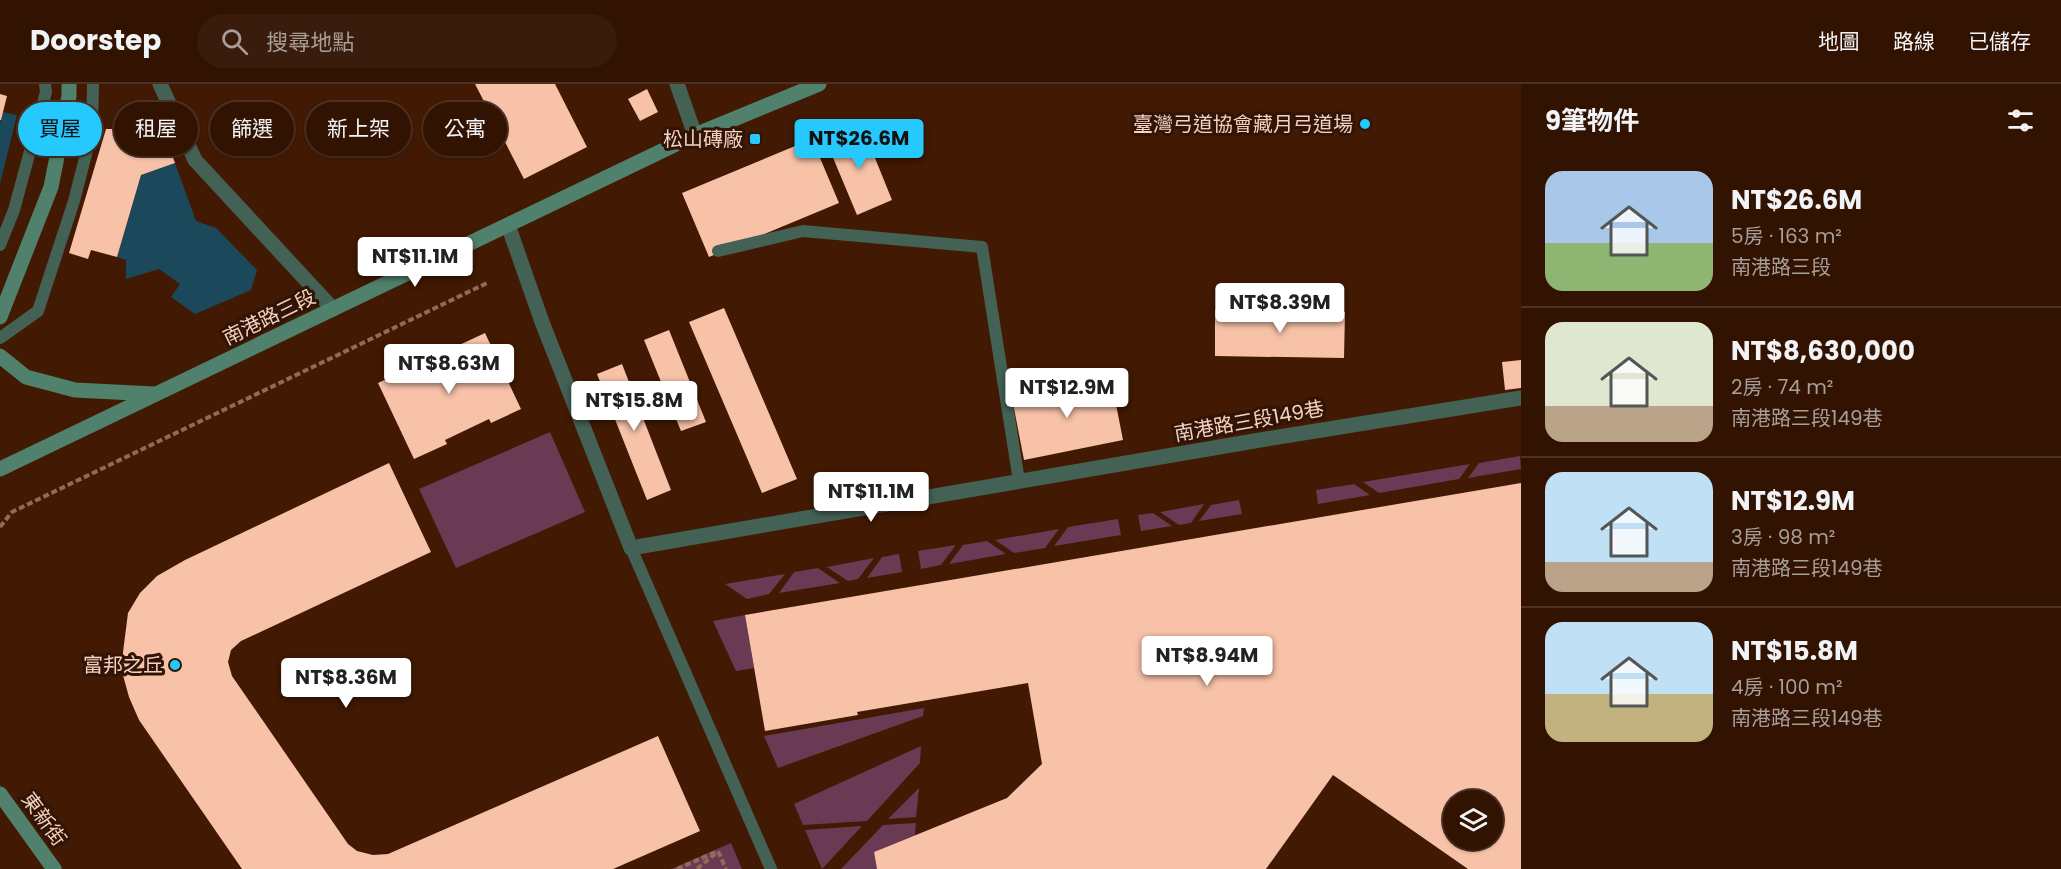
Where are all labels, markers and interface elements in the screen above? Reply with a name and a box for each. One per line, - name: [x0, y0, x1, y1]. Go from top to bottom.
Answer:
- search box: [197, 14, 617, 68]
- text: Doorstep: [30, 21, 161, 60]
- icon: search: [218, 25, 251, 58]
- text: 搜尋地點: [266, 27, 354, 58]
- text: 地圖: [1818, 27, 1860, 56]
- text: 路線: [1893, 27, 1935, 56]
- text: 已儲存: [1968, 27, 2031, 56]
- chip: 買屋: [18, 102, 102, 156]
- chip: 租屋: [114, 102, 198, 156]
- chip: 篩選: [210, 102, 294, 156]
- chip: 新上架: [306, 102, 411, 156]
- chip: 公寓: [423, 102, 507, 156]
- text: 9筆物件: [1545, 103, 1639, 139]
- icon: filters: [2004, 104, 2037, 137]
- place label: 臺灣弓道協會藏月弓道場: [1133, 110, 1353, 138]
- marker: 臺灣弓道協會藏月弓道場: [1358, 117, 1372, 131]
- pin: NT$26.6M: [797, 119, 921, 170]
- text: NT$26.6M: [809, 124, 909, 152]
- place label: 松山磚廠: [663, 125, 743, 153]
- marker: 松山磚廠: [748, 132, 762, 146]
- text: NT$26.6M: [1731, 182, 1862, 218]
- icon: home: [1593, 195, 1665, 267]
- text: 5房 · 163 m²: [1731, 222, 1842, 250]
- pin: NT$11.1M: [353, 237, 477, 288]
- text: NT$11.1M: [372, 242, 458, 270]
- text: 南港路三段: [1731, 253, 1831, 281]
- street label: 南港路三段: [218, 282, 320, 352]
- pin: NT$8.39M: [1218, 283, 1342, 334]
- text: NT$8.39M: [1229, 288, 1331, 316]
- text: NT$8,630,000: [1731, 333, 1915, 369]
- pin: NT$8.63M: [387, 344, 511, 395]
- icon: home: [1593, 346, 1665, 418]
- text: NT$8.63M: [398, 349, 500, 377]
- pin: NT$12.9M: [1005, 368, 1129, 419]
- text: NT$12.9M: [1019, 373, 1115, 401]
- text: 2房 · 74 m²: [1731, 373, 1833, 401]
- pin: NT$15.8M: [572, 381, 696, 432]
- text: NT$15.8M: [585, 386, 683, 414]
- street label: 南港路三段149巷: [1172, 394, 1326, 448]
- text: 南港路三段149巷: [1731, 404, 1883, 432]
- pin: NT$11.1M: [809, 472, 933, 523]
- text: NT$11.1M: [828, 477, 914, 505]
- text: NT$12.9M: [1731, 483, 1855, 519]
- icon: home: [1593, 496, 1665, 568]
- text: 3房 · 98 m²: [1731, 523, 1835, 551]
- text: 南港路三段149巷: [1731, 554, 1883, 582]
- text: NT$15.8M: [1731, 633, 1858, 669]
- pin: NT$8.94M: [1145, 636, 1269, 687]
- text: NT$8.94M: [1156, 641, 1258, 669]
- icon: home: [1593, 646, 1665, 718]
- place label: 富邦之丘: [83, 651, 163, 679]
- marker: 富邦之丘: [168, 658, 182, 672]
- pin: NT$8.36M: [284, 658, 408, 709]
- text: NT$8.36M: [295, 663, 397, 691]
- text: 4房 · 100 m²: [1731, 673, 1843, 701]
- text: 南港路三段149巷: [1731, 704, 1883, 732]
- street label: 東新街: [15, 787, 73, 851]
- map controls: [1443, 790, 1503, 850]
- button: layers: [1443, 790, 1503, 850]

